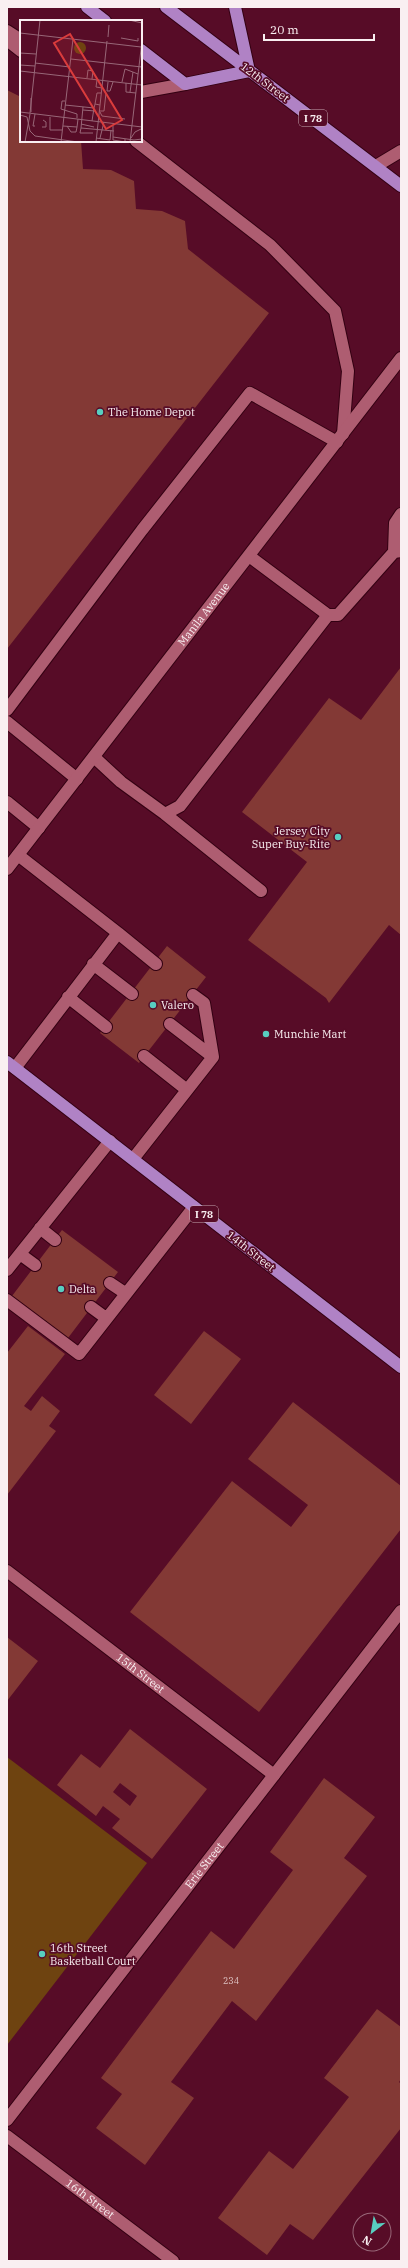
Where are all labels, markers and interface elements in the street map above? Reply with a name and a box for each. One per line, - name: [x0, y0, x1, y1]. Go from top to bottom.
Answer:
- scale bar: [264, 16, 374, 42]
- inset map: [20, 20, 142, 142]
- text: 20 m: [270, 22, 299, 37]
- street label: 12th Street: [238, 59, 292, 105]
- road number: I 78: [299, 110, 327, 126]
- place label: The Home Depot: [108, 405, 195, 419]
- marker: The Home Depot: [95, 407, 105, 417]
- street label: Manila Avenue: [175, 579, 233, 649]
- place label: Jersey City Super Buy-Rite: [252, 824, 330, 851]
- marker: Jersey City Super Buy-Rite: [333, 832, 343, 842]
- place label: Valero: [161, 998, 194, 1012]
- marker: Valero: [148, 1000, 158, 1010]
- place label: Munchie Mart: [274, 1027, 346, 1041]
- marker: Munchie Mart: [261, 1029, 271, 1039]
- road number: I 78: [190, 1206, 218, 1222]
- street label: 14th Street: [224, 1228, 278, 1274]
- place label: Delta: [69, 1282, 96, 1296]
- marker: Delta: [56, 1284, 66, 1294]
- street label: 15th Street: [113, 1650, 168, 1696]
- street label: Erie Street: [182, 1839, 226, 1891]
- place label: 16th Street Basketball Court: [50, 1941, 136, 1968]
- marker: 16th Street Basketball Court: [37, 1949, 47, 1959]
- house number: 234: [223, 1975, 239, 1986]
- street label: 16th Street: [63, 2176, 117, 2222]
- north arrow: [352, 2212, 392, 2252]
- text: N: [359, 2232, 374, 2249]

